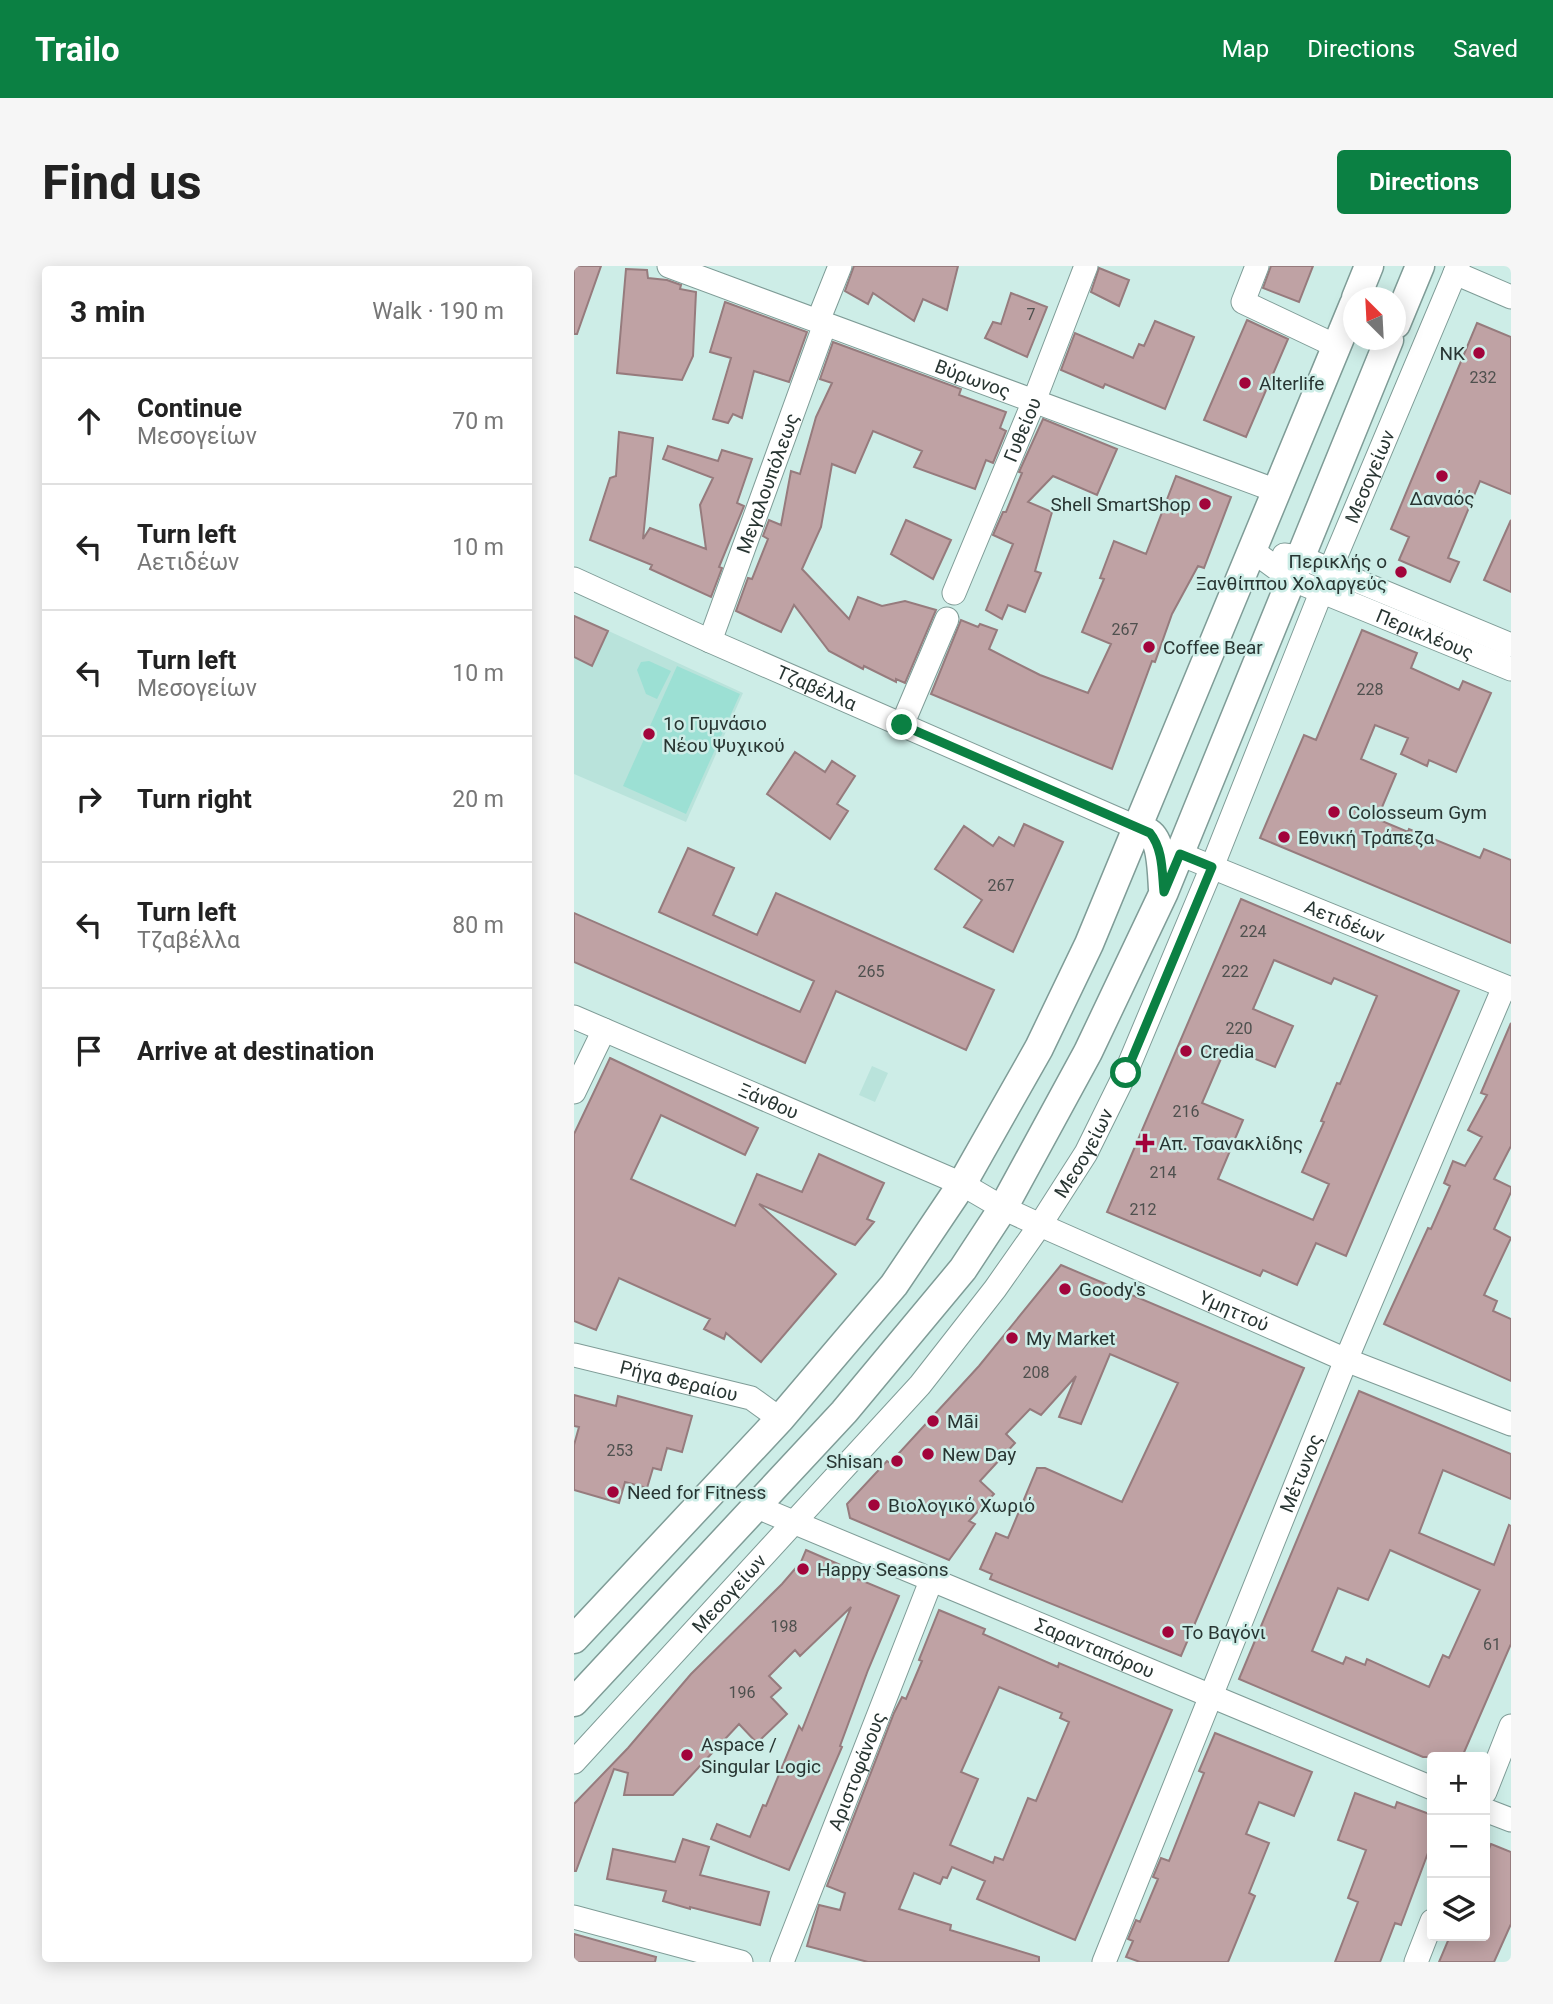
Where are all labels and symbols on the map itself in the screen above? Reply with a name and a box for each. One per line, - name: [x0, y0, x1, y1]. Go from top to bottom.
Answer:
- north arrow: [1343, 287, 1406, 350]
- house number: 7: [1027, 305, 1036, 324]
- place label: NK: [1440, 342, 1465, 365]
- marker: NK: [1471, 345, 1487, 361]
- street label: Βύρωνος: [932, 354, 1014, 403]
- house number: 232: [1470, 368, 1496, 387]
- place label: Alterlife: [1259, 372, 1324, 395]
- marker: Alterlife: [1237, 375, 1253, 391]
- street label: Γυθείου: [999, 394, 1046, 466]
- street label: Μεγαλουπόλεως: [732, 410, 804, 557]
- street label: Μεσογείων: [1340, 426, 1400, 527]
- marker: Δαναός: [1434, 468, 1450, 484]
- place label: Δαναός: [1409, 487, 1475, 510]
- place label: Shell SmartShop: [1051, 493, 1191, 516]
- marker: Shell SmartShop: [1197, 496, 1213, 512]
- place label: Περικλής ο Ξανθίππου Χολαργεύς: [1196, 550, 1387, 595]
- marker: Περικλής ο Ξανθίππου Χολαργεύς: [1393, 564, 1409, 580]
- street label: Περικλέους: [1373, 604, 1477, 665]
- house number: 267: [1112, 620, 1138, 639]
- place label: Coffee Bear: [1163, 636, 1263, 659]
- marker: Coffee Bear: [1141, 639, 1157, 655]
- street label: Τζαβέλλα: [773, 661, 860, 716]
- house number: 228: [1357, 680, 1383, 699]
- route end: [886, 709, 917, 740]
- place label: 1ο Γυμνάσιο Νέου Ψυχικού: [663, 712, 785, 757]
- marker: 1ο Γυμνάσιο Νέου Ψυχικού: [641, 726, 657, 742]
- place label: Colosseum Gym: [1348, 801, 1487, 824]
- marker: Colosseum Gym: [1326, 804, 1342, 820]
- place label: Εθνική Τράπεζα: [1298, 826, 1435, 849]
- marker: Εθνική Τράπεζα: [1276, 829, 1292, 845]
- house number: 267: [988, 876, 1014, 895]
- street label: Αετιδέων: [1301, 895, 1388, 948]
- house number: 224: [1240, 922, 1266, 941]
- house number: 265: [858, 962, 884, 981]
- house number: 222: [1222, 962, 1248, 981]
- house number: 220: [1226, 1019, 1252, 1038]
- place label: Credia: [1200, 1040, 1254, 1063]
- marker: Credia: [1178, 1043, 1194, 1059]
- route start: [1110, 1057, 1141, 1088]
- street label: Ξάνθου: [735, 1078, 802, 1124]
- house number: 216: [1173, 1102, 1199, 1121]
- street label: Μεσογείων: [1049, 1105, 1118, 1202]
- place label: Απ. Τσανακλίδης: [1159, 1132, 1303, 1155]
- marker: Απ. Τσανακλίδης: [1137, 1135, 1153, 1151]
- house number: 214: [1150, 1163, 1176, 1182]
- house number: 212: [1130, 1200, 1156, 1219]
- place label: Goody's: [1079, 1278, 1146, 1301]
- marker: Goody's: [1057, 1281, 1073, 1297]
- street label: Υμηττού: [1196, 1286, 1273, 1337]
- place label: My Market: [1026, 1327, 1115, 1350]
- marker: My Market: [1004, 1330, 1020, 1346]
- street label: Ρήγα Φεραίου: [618, 1356, 740, 1406]
- house number: 208: [1023, 1363, 1049, 1382]
- place label: Māi: [947, 1410, 979, 1433]
- marker: Māi: [925, 1413, 941, 1429]
- street label: Μέτωνος: [1275, 1431, 1327, 1516]
- house number: 253: [607, 1441, 633, 1460]
- place label: New Day: [942, 1443, 1016, 1466]
- marker: New Day: [920, 1446, 936, 1462]
- place label: Shisan: [826, 1450, 883, 1473]
- marker: Shisan: [889, 1453, 905, 1469]
- place label: Need for Fitness: [627, 1481, 766, 1504]
- marker: Need for Fitness: [605, 1484, 621, 1500]
- place label: Βιολογικό Χωριό: [888, 1494, 1035, 1517]
- marker: Βιολογικό Χωριό: [866, 1497, 882, 1513]
- street label: Μεσογείων: [687, 1549, 771, 1638]
- place label: Happy Seasons: [817, 1558, 948, 1581]
- marker: Happy Seasons: [795, 1561, 811, 1577]
- street label: Σαρανταπόρου: [1032, 1613, 1158, 1683]
- house number: 198: [771, 1617, 797, 1636]
- place label: Το Βαγόνι: [1182, 1621, 1266, 1644]
- marker: Το Βαγόνι: [1160, 1624, 1176, 1640]
- house number: 61: [1483, 1635, 1501, 1654]
- house number: 196: [729, 1683, 755, 1702]
- street label: Αριστοφάνους: [824, 1709, 891, 1834]
- place label: Aspace / Singular Logic: [701, 1733, 821, 1778]
- marker: Aspace / Singular Logic: [679, 1747, 695, 1763]

